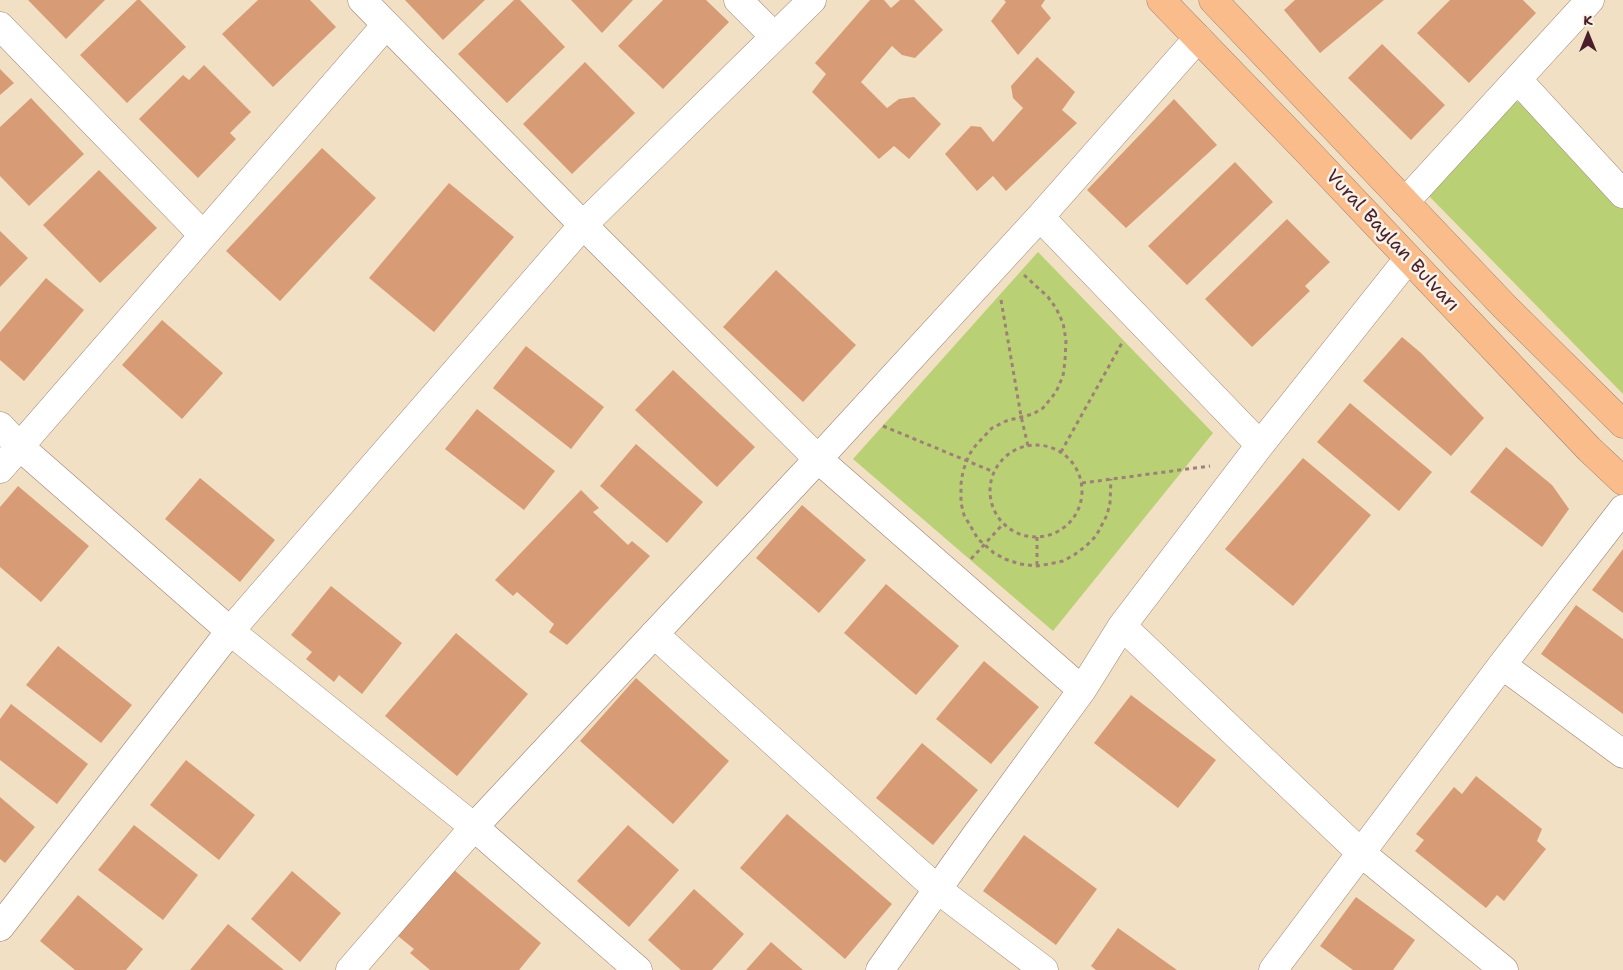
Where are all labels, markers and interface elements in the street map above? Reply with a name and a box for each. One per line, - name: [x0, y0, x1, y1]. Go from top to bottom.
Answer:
- north arrow: [1563, 10, 1613, 60]
- text: K: [1583, 11, 1593, 29]
- street label: Vural Baylan Bulvarı: [1320, 165, 1464, 317]

